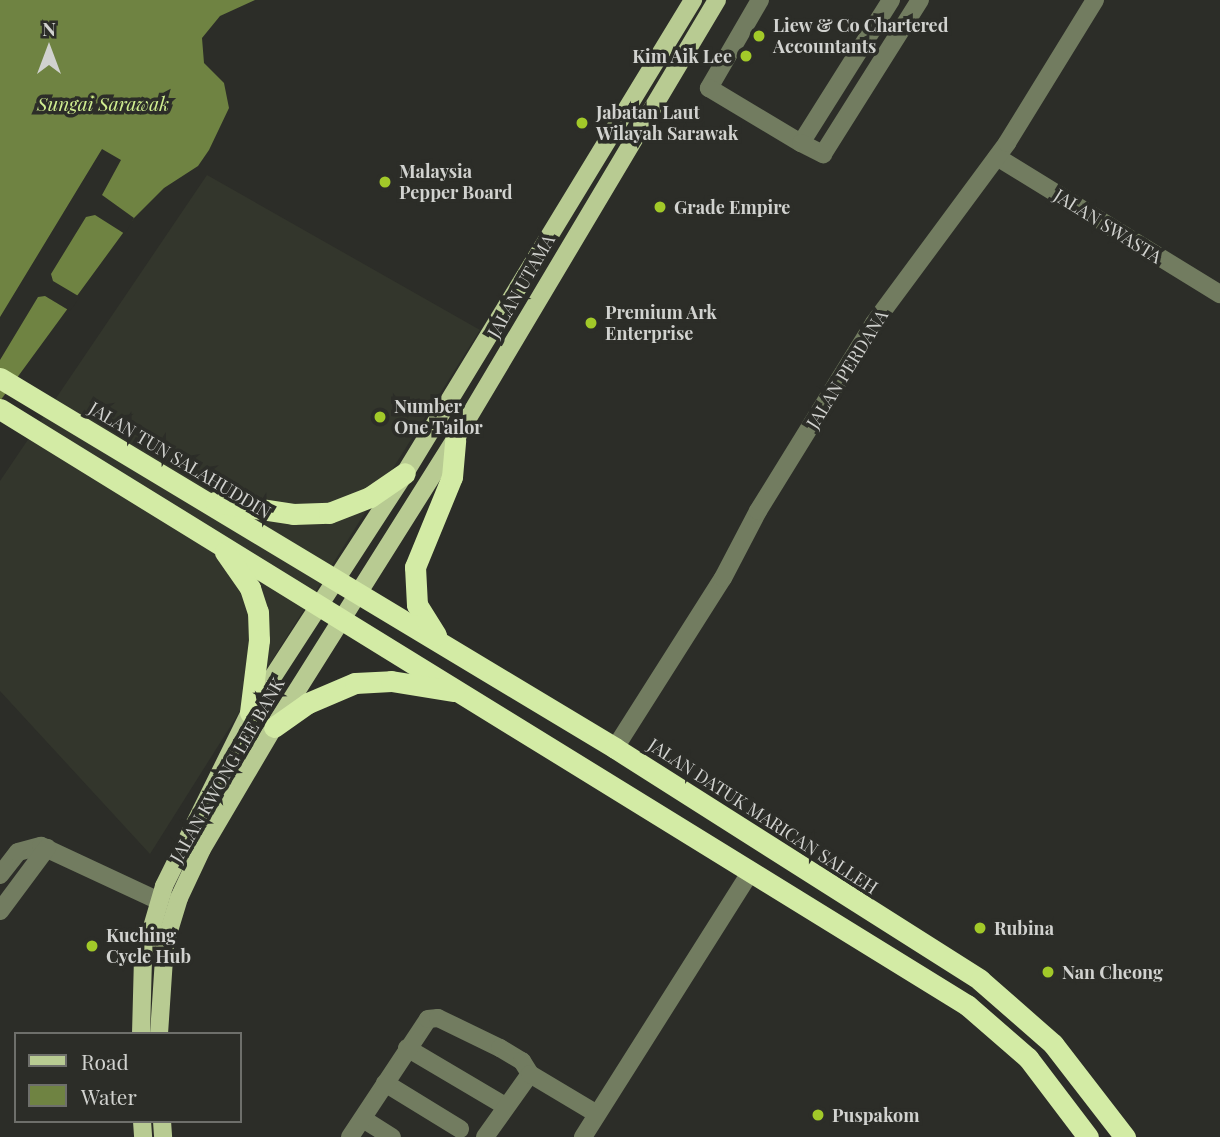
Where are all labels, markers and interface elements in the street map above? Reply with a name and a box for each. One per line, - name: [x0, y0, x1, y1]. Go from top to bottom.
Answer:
- north arrow: [14, 14, 84, 84]
- text: N: [42, 15, 56, 41]
- place label: Liew & Co Chartered Accountants: [773, 15, 949, 58]
- marker: Liew & Co Chartered Accountants: [751, 28, 767, 44]
- place label: Kim Aik Lee: [631, 45, 732, 67]
- marker: Kim Aik Lee: [738, 48, 754, 64]
- water label: Sungai Sarawak: [37, 93, 169, 115]
- place label: Jabatan Laut Wilayah Sarawak: [596, 102, 738, 144]
- marker: Jabatan Laut Wilayah Sarawak: [574, 115, 590, 131]
- place label: Malaysia Pepper Board: [399, 161, 513, 204]
- marker: Malaysia Pepper Board: [377, 174, 393, 190]
- street label: JALAN SWASTA: [1050, 184, 1166, 268]
- place label: Grade Empire: [674, 196, 790, 218]
- marker: Grade Empire: [652, 199, 668, 215]
- street label: JALAN UTAMA: [483, 230, 559, 342]
- place label: Premium Ark Enterprise: [605, 302, 717, 344]
- street label: JALAN PERDANA: [802, 306, 892, 432]
- marker: Premium Ark Enterprise: [583, 315, 599, 331]
- place label: Number One Tailor: [394, 396, 483, 438]
- street label: JALAN TUN SALAHUDDIN: [85, 397, 275, 523]
- marker: Number One Tailor: [372, 409, 388, 425]
- street label: JALAN KWONG LEE BANK: [165, 674, 289, 866]
- street label: JALAN DATUK MARICAN SALLEH: [644, 734, 882, 898]
- place label: Rubina: [994, 917, 1054, 939]
- marker: Rubina: [972, 920, 988, 936]
- place label: Kuching Cycle Hub: [106, 925, 191, 968]
- marker: Kuching Cycle Hub: [84, 938, 100, 954]
- place label: Nan Cheong: [1062, 961, 1163, 983]
- marker: Nan Cheong: [1040, 964, 1056, 980]
- legend: [14, 1032, 242, 1123]
- text: Road: [81, 1047, 129, 1075]
- text: Water: [81, 1082, 137, 1110]
- place label: Puspakom: [832, 1104, 919, 1126]
- marker: Puspakom: [810, 1107, 826, 1123]

